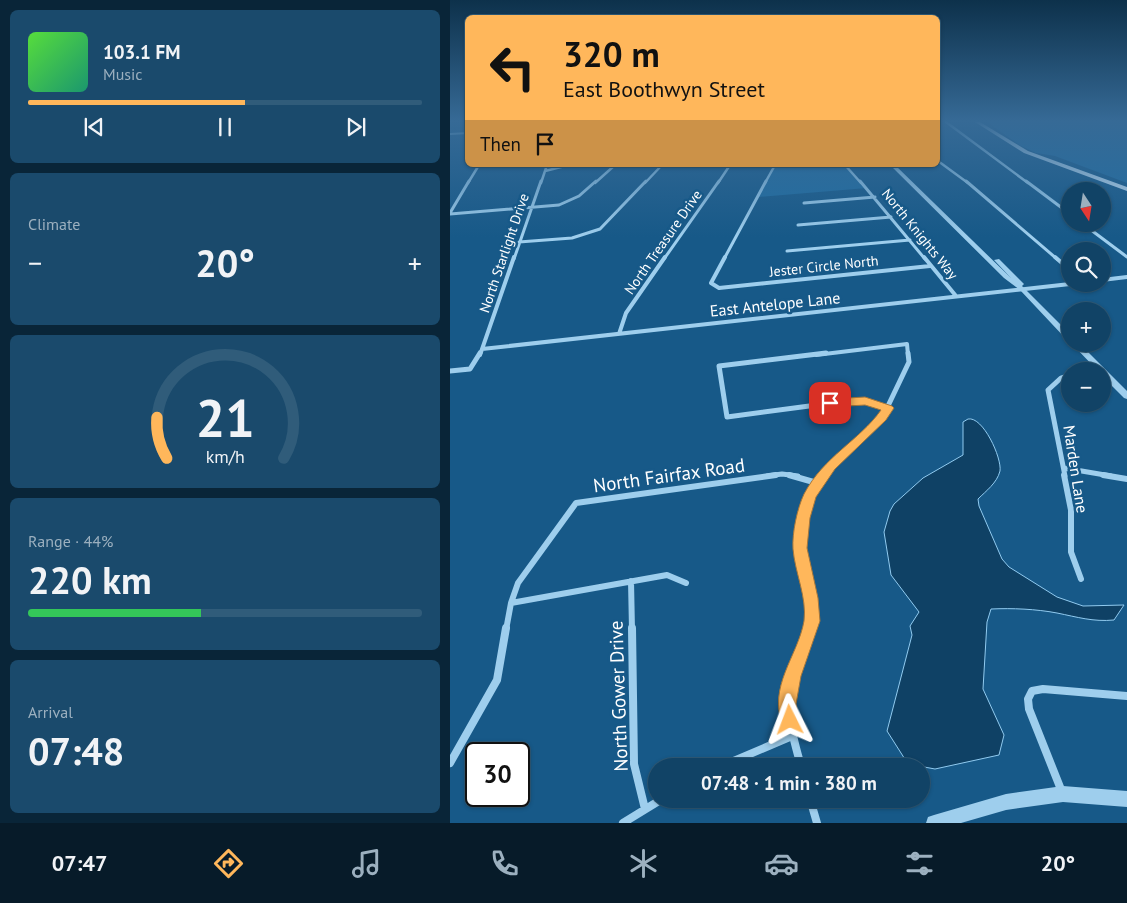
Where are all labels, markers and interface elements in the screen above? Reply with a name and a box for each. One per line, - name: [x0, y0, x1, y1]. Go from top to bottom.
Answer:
- text: 320 m: [563, 31, 660, 77]
- icon: left: [480, 35, 545, 100]
- text: 103.1 FM: [103, 40, 180, 64]
- text: Music: [103, 64, 143, 84]
- text: East Boothwyn Street: [563, 75, 765, 103]
- icon: previous: [80, 113, 108, 141]
- icon: pause: [211, 113, 239, 141]
- icon: next: [342, 113, 370, 141]
- icon: arrive: [531, 130, 559, 158]
- text: Then: [480, 132, 521, 156]
- north arrow: [1061, 182, 1111, 232]
- map controls: [1061, 182, 1111, 412]
- street label: North Knights Way: [878, 185, 962, 283]
- street label: North Treasure Drive: [620, 186, 706, 298]
- street label: North Starlight Drive: [475, 191, 533, 315]
- text: Climate: [28, 214, 80, 234]
- text: 20°: [195, 238, 255, 287]
- button: search: [1061, 242, 1111, 292]
- text: −: [28, 244, 42, 281]
- text: +: [408, 244, 422, 281]
- street label: Jester Circle North: [768, 251, 879, 281]
- street label: East Antelope Lane: [709, 287, 841, 321]
- button: +: [1061, 302, 1111, 352]
- button: −: [1061, 362, 1111, 412]
- pin: [809, 382, 851, 424]
- text: 21: [196, 384, 254, 451]
- icon: arrive: [816, 389, 844, 417]
- street label: Marden Lane: [1059, 424, 1093, 514]
- text: km/h: [205, 445, 245, 468]
- street label: North Fairfax Road: [592, 452, 746, 498]
- text: Range · 44%: [28, 531, 113, 551]
- text: 220 km: [28, 555, 152, 604]
- street label: North Gower Drive: [603, 620, 633, 772]
- position arrow: [763, 693, 815, 745]
- text: Arrival: [28, 702, 73, 722]
- text: 07:48: [28, 726, 124, 775]
- speed limit sign: 30: [465, 742, 530, 807]
- text: 07:48 · 1 min · 380 m: [701, 771, 877, 795]
- icon: directions: [211, 846, 246, 881]
- icon: music: [349, 846, 384, 881]
- icon: phone: [487, 846, 522, 881]
- icon: climate: [626, 846, 661, 881]
- icon: car: [764, 846, 799, 881]
- icon: filters: [902, 846, 937, 881]
- text: 07:47: [52, 849, 107, 877]
- text: 20°: [1041, 849, 1075, 877]

